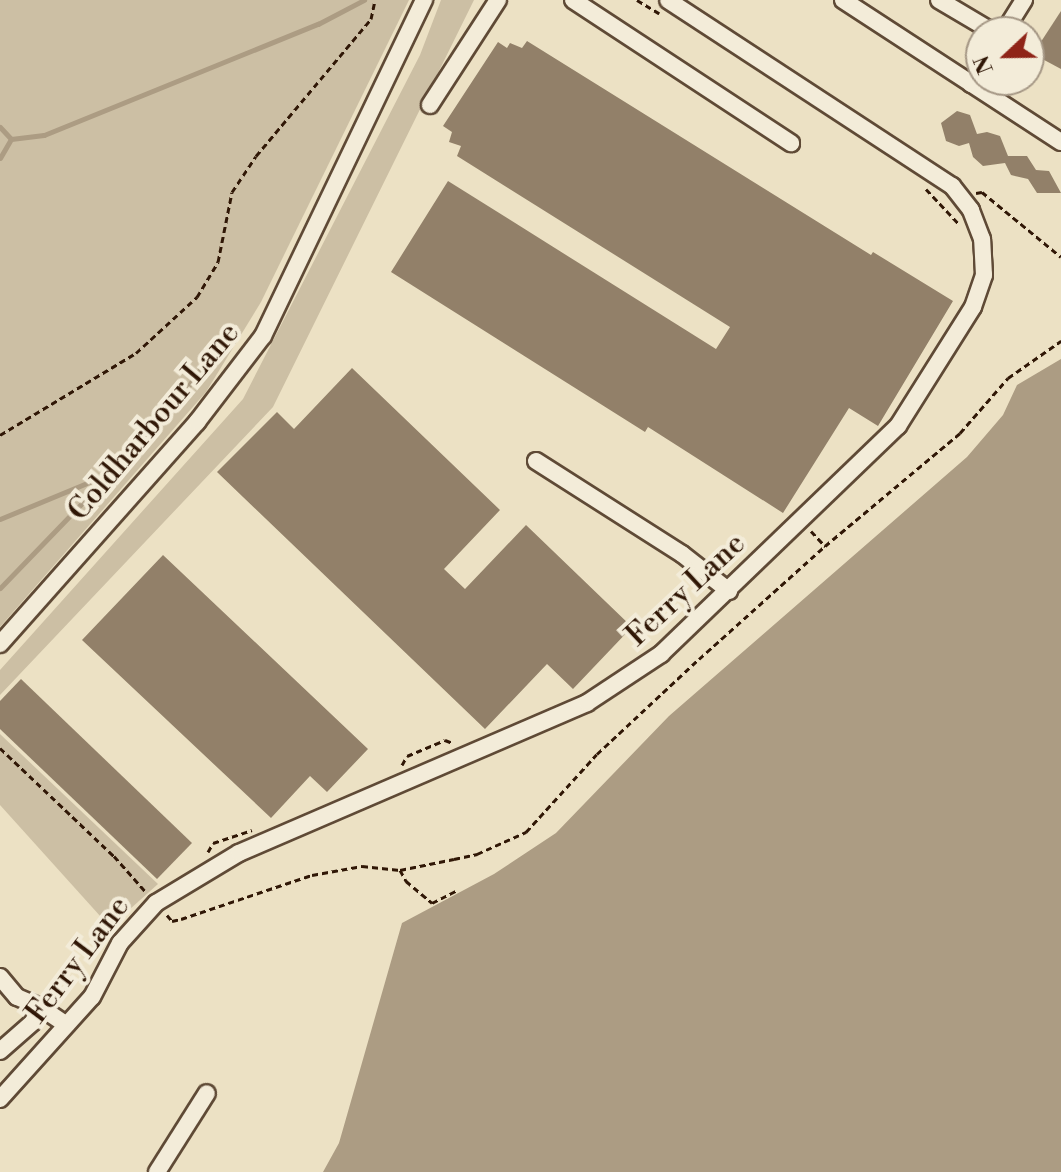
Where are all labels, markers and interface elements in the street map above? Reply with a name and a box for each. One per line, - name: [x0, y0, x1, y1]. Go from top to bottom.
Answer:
- north arrow: [965, 16, 1045, 96]
- text: N: [968, 51, 1000, 78]
- street label: Coldharbour Lane: [61, 316, 247, 528]
- street label: Ferry Lane: [619, 526, 753, 654]
- street label: Ferry Lane: [19, 890, 137, 1030]

